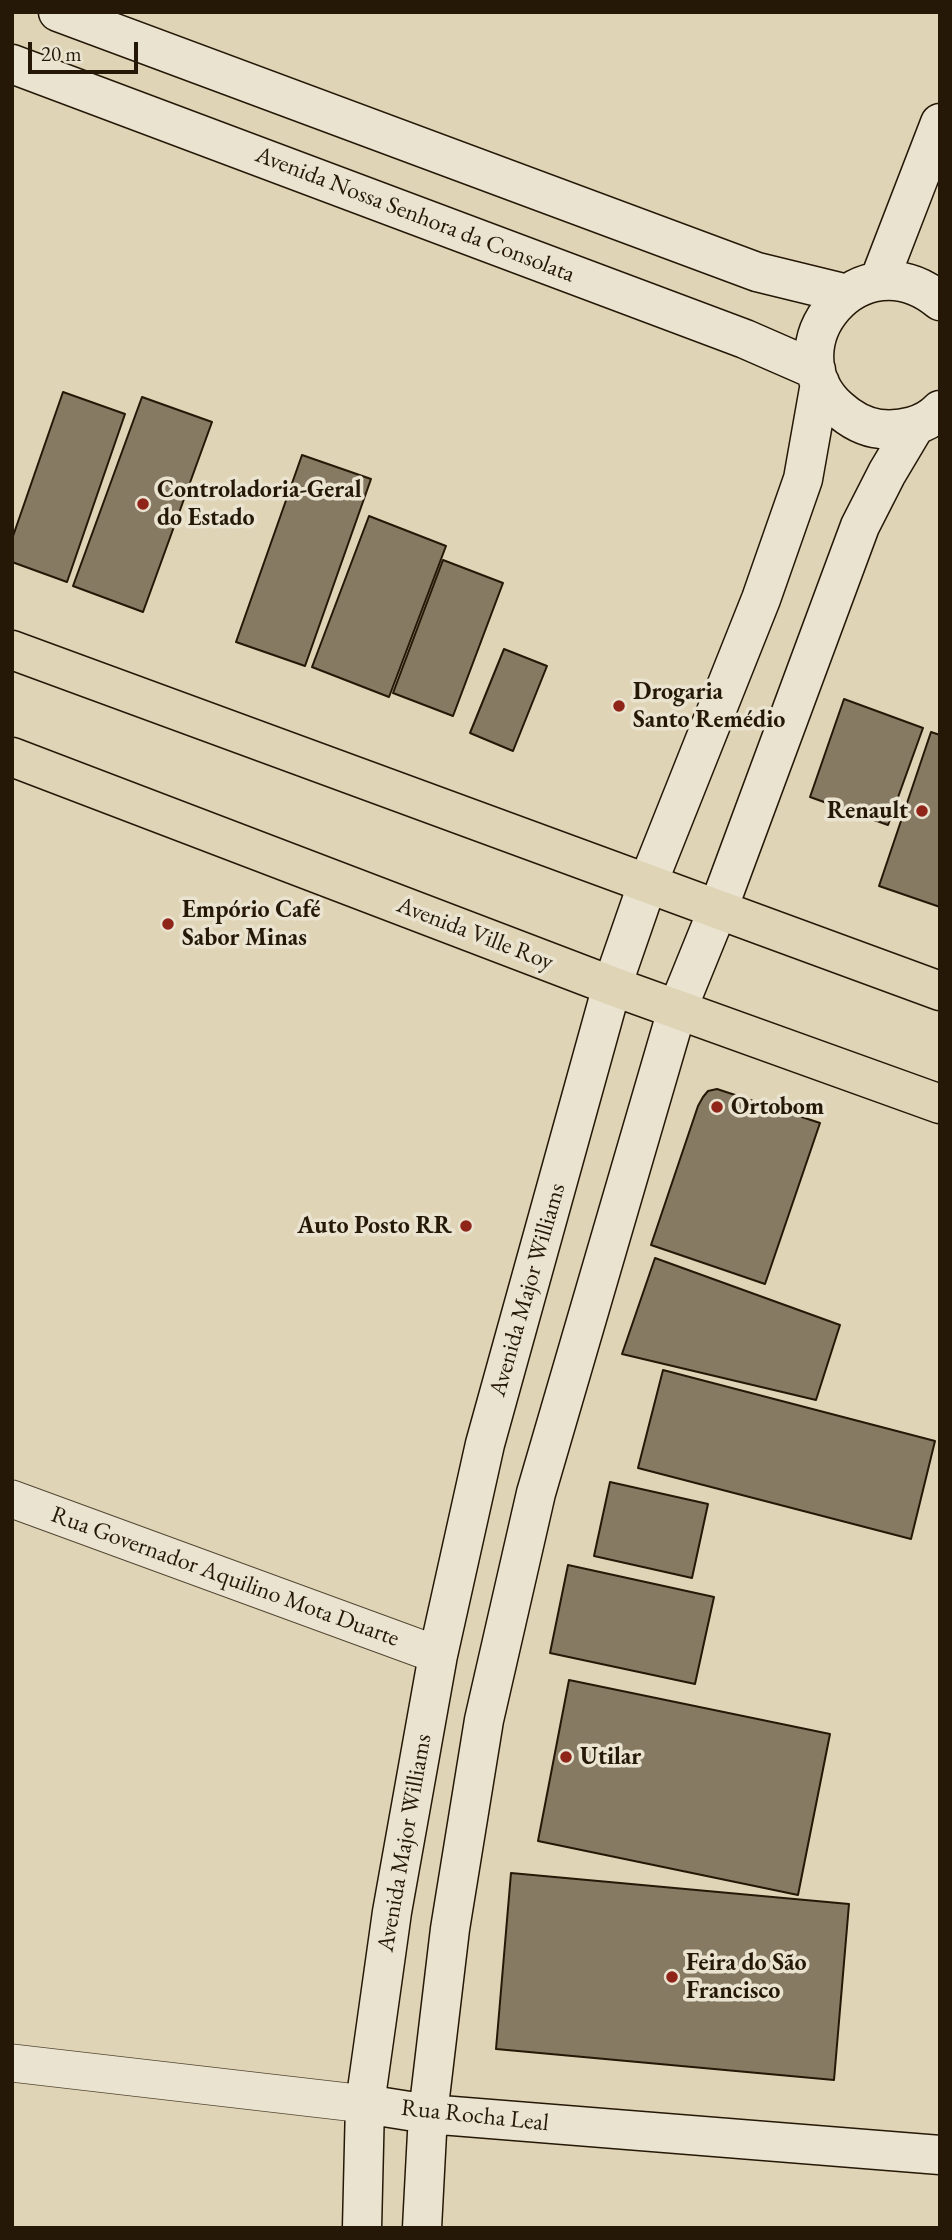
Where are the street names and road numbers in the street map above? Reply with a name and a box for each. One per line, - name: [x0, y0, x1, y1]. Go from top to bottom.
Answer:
- street label: Avenida Nossa Senhora da Consolata: [251, 141, 579, 289]
- street label: Avenida Ville Roy: [393, 891, 557, 977]
- street label: Avenida Major Williams: [484, 1180, 572, 1400]
- street label: Rua Governador Aquilino Mota Duarte: [47, 1500, 403, 1654]
- street label: Avenida Major Williams: [372, 1732, 438, 1954]
- street label: Rua Rocha Leal: [400, 2094, 550, 2138]

